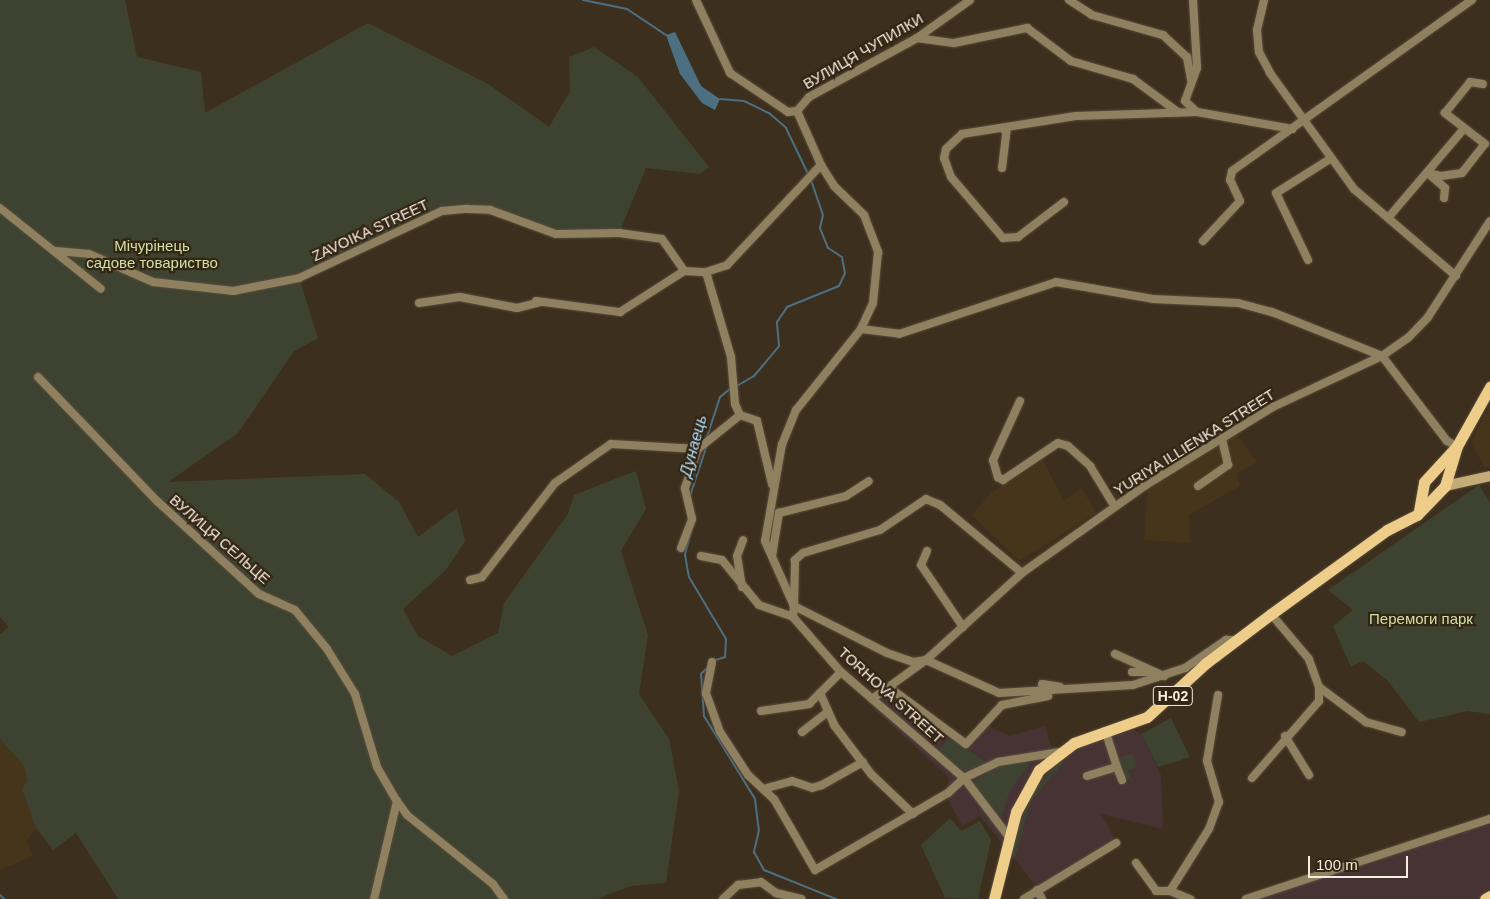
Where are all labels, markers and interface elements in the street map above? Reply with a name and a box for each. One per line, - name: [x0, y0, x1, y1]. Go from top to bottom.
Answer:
- street label: ВУЛИЦЯ ЧУПИЛКИ: [800, 9, 926, 93]
- street label: ZAVOIKA STREET: [309, 195, 431, 265]
- park label: Мічурінець садове товариство: [86, 236, 218, 271]
- street label: YURIYA ILLIENKA STREET: [1109, 385, 1279, 499]
- water label: Дунаець: [676, 413, 712, 479]
- street label: ВУЛИЦЯ СЕЛЬЦЕ: [166, 491, 274, 587]
- park label: Перемоги парк: [1369, 610, 1473, 628]
- street label: TORHOVA STREET: [834, 643, 948, 747]
- road number: Н-02: [1152, 684, 1194, 708]
- scale bar: [1310, 846, 1410, 878]
- text: 100 m: [1316, 856, 1358, 873]

